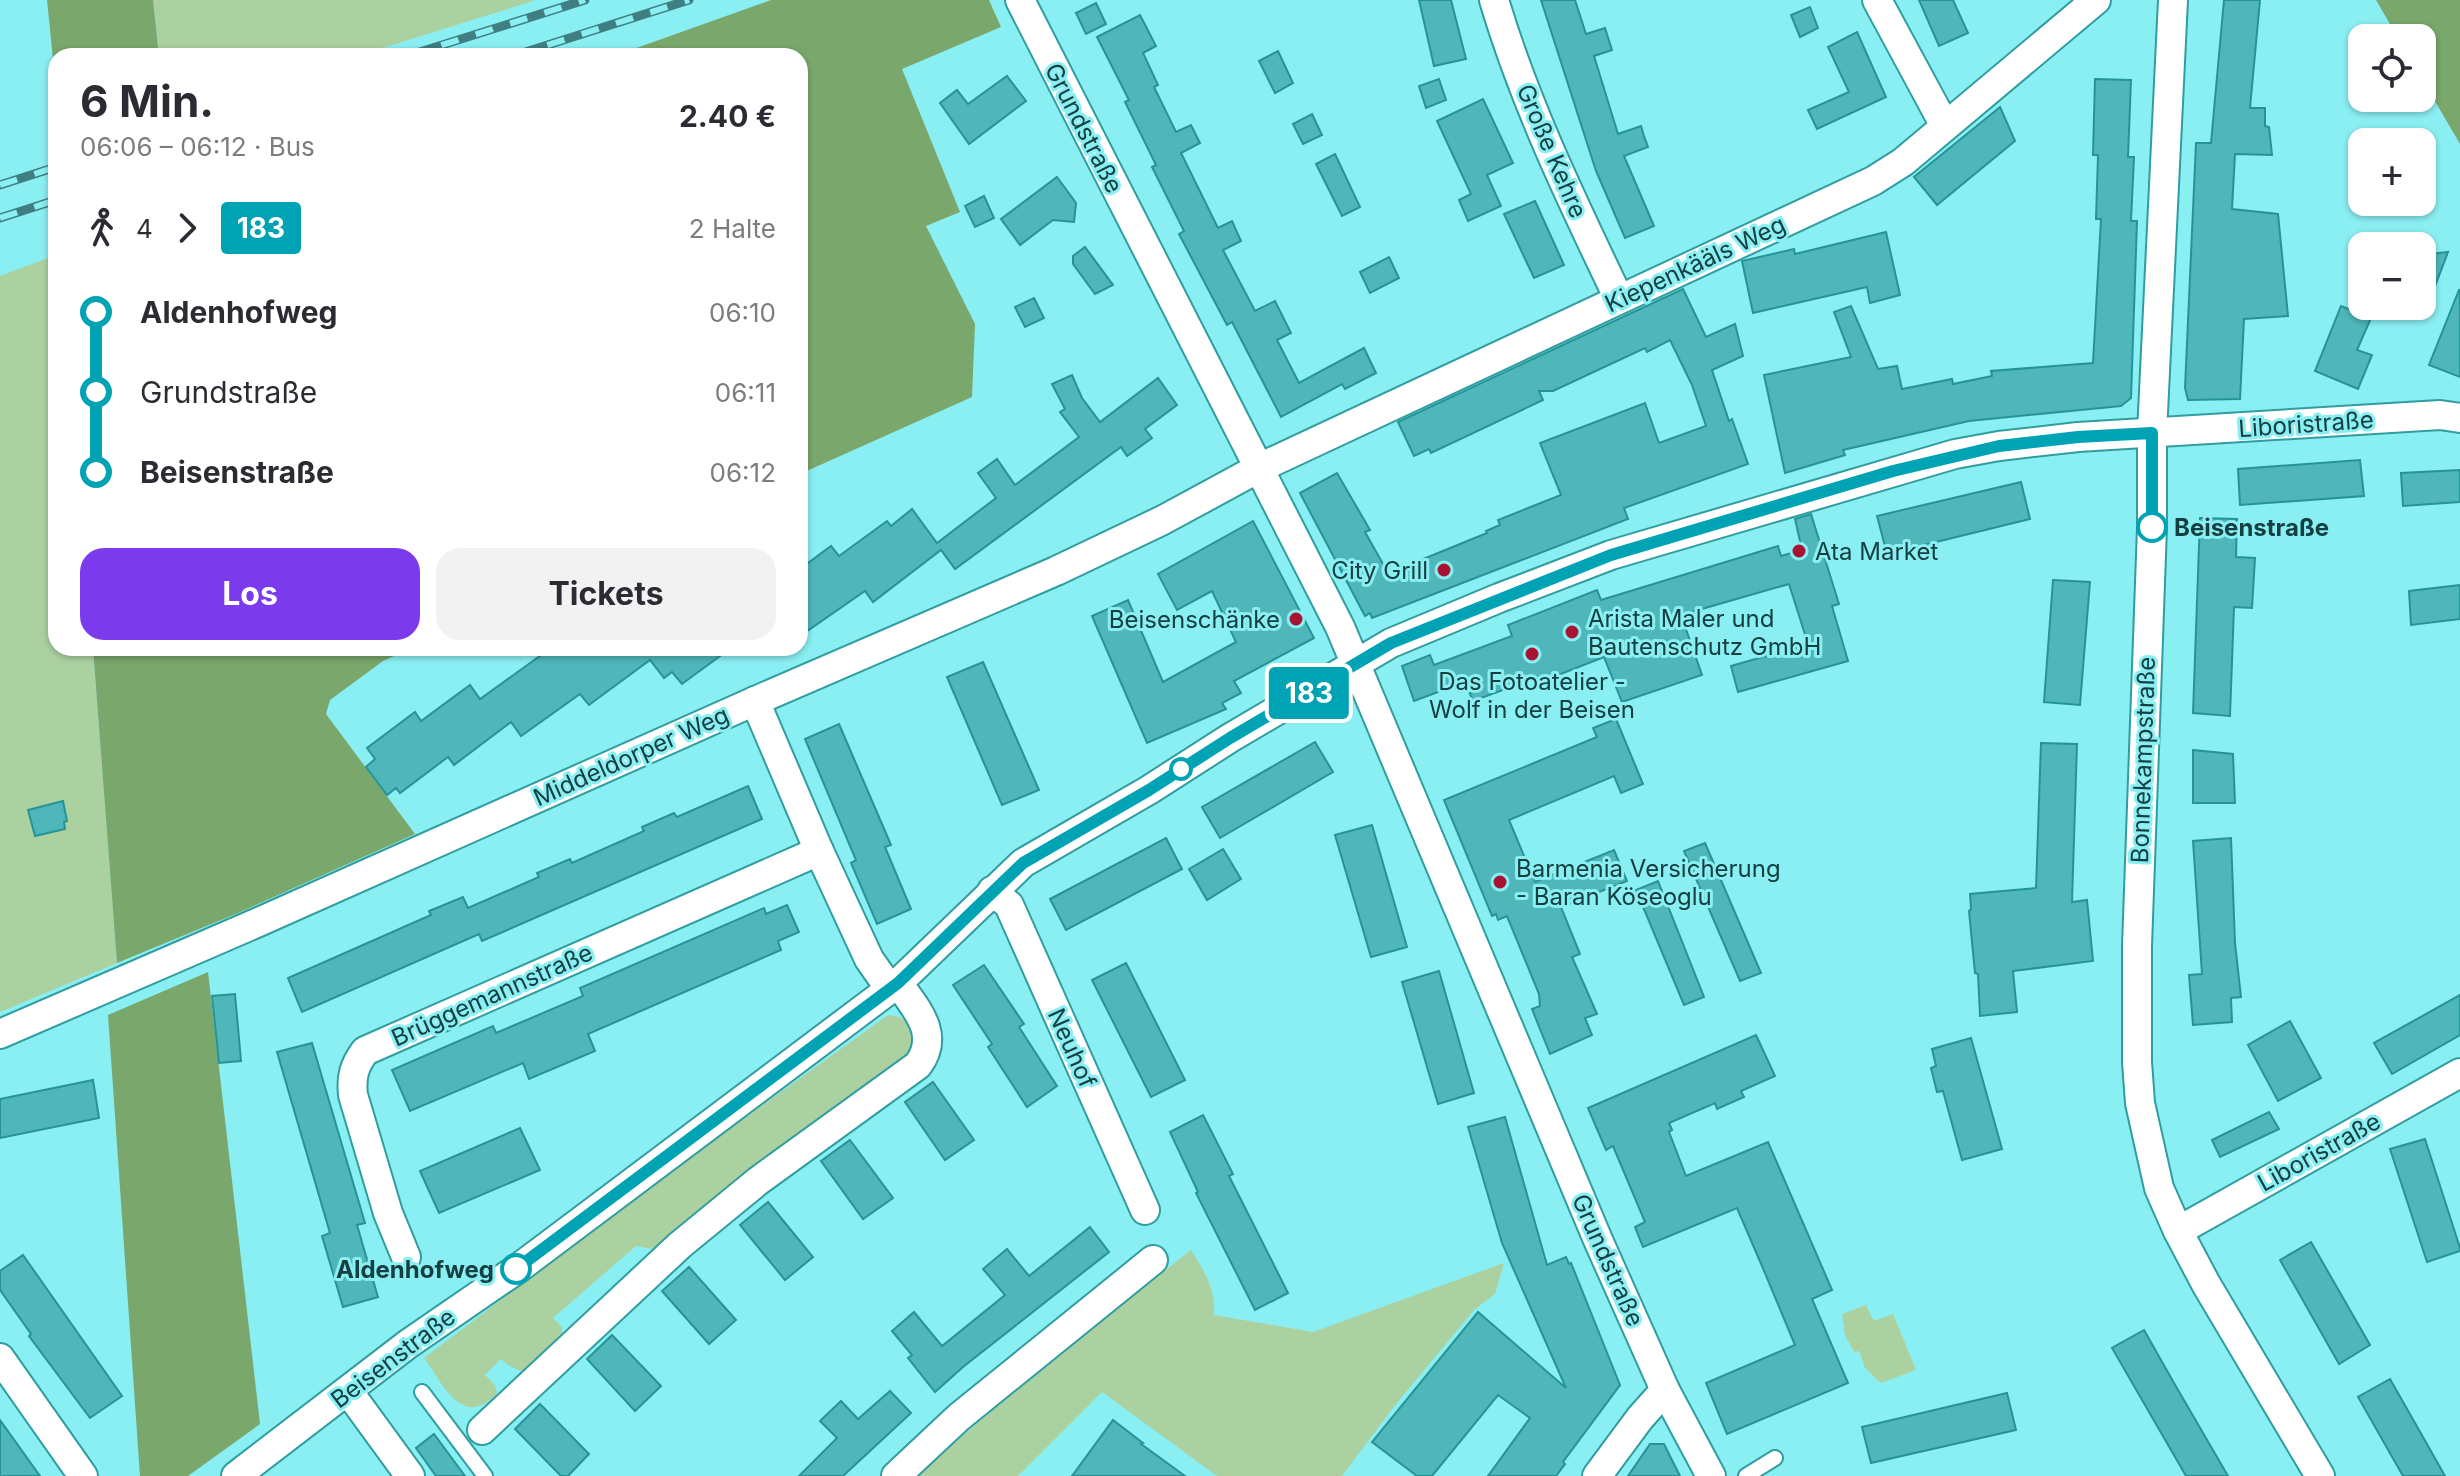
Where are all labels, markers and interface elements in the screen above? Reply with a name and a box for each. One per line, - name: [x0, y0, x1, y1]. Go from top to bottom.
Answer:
- map controls: [2348, 24, 2436, 320]
- button: locate: [2348, 24, 2436, 112]
- street label: Grundstraße: [1039, 58, 1129, 198]
- text: 6 Min.: [80, 74, 214, 128]
- street label: Große Kehre: [1511, 80, 1593, 222]
- text: 2.40 €: [679, 98, 776, 134]
- button: +: [2348, 128, 2436, 216]
- text: 06:06 – 06:12 · Bus: [80, 131, 315, 162]
- icon: walk: [80, 206, 124, 250]
- icon: forward: [165, 206, 209, 250]
- street label: Kiepenkääls Weg: [1600, 210, 1790, 318]
- text: 183: [237, 211, 285, 245]
- text: 4: [136, 213, 153, 244]
- text: 2 Halte: [689, 213, 776, 244]
- button: −: [2348, 232, 2436, 320]
- text: Aldenhofweg: [140, 294, 338, 330]
- text: 06:10: [709, 297, 776, 328]
- text: Grundstraße: [140, 374, 317, 410]
- text: 06:11: [715, 377, 776, 408]
- street label: Liboristraße: [2237, 405, 2375, 443]
- text: Beisenstraße: [140, 454, 334, 490]
- text: 06:12: [710, 457, 776, 488]
- marker: Beisenstraße: [2137, 512, 2167, 542]
- place label: Beisenstraße: [2174, 513, 2329, 542]
- place label: Ata Market: [1815, 537, 1938, 566]
- marker: Ata Market: [1790, 542, 1808, 560]
- button: Los: [80, 548, 420, 640]
- button: Tickets: [436, 548, 776, 640]
- place label: City Grill: [1331, 556, 1428, 585]
- marker: City Grill: [1435, 561, 1453, 579]
- place label: Arista Maler und Bautenschutz GmbH: [1588, 604, 1821, 661]
- place label: Beisenschänke: [1109, 605, 1280, 634]
- marker: Beisenschänke: [1287, 610, 1305, 628]
- marker: Arista Maler und Bautenschutz GmbH: [1563, 623, 1581, 641]
- marker: Das Fotoatelier - Wolf in der Beisen: [1523, 645, 1541, 663]
- street label: Bonnekampstraße: [2125, 656, 2161, 864]
- line badge: 183: [1263, 667, 1355, 719]
- place label: Das Fotoatelier - Wolf in der Beisen: [1429, 667, 1635, 724]
- text: 183: [1285, 676, 1333, 710]
- street label: Middeldorper Weg: [529, 700, 733, 812]
- unlabelled marker: [1170, 758, 1192, 780]
- place label: Barmenia Versicherung - Baran Köseoglu: [1516, 854, 1781, 911]
- marker: Barmenia Versicherung - Baran Köseoglu: [1491, 873, 1509, 891]
- street label: Brüggemannstraße: [387, 938, 597, 1052]
- street label: Neuhof: [1042, 1004, 1102, 1092]
- street label: Liboristraße: [2253, 1106, 2385, 1198]
- street label: Grundstraße: [1566, 1189, 1650, 1331]
- marker: Aldenhofweg: [501, 1254, 531, 1284]
- place label: Aldenhofweg: [336, 1255, 494, 1284]
- street label: Beisenstraße: [325, 1302, 461, 1414]

